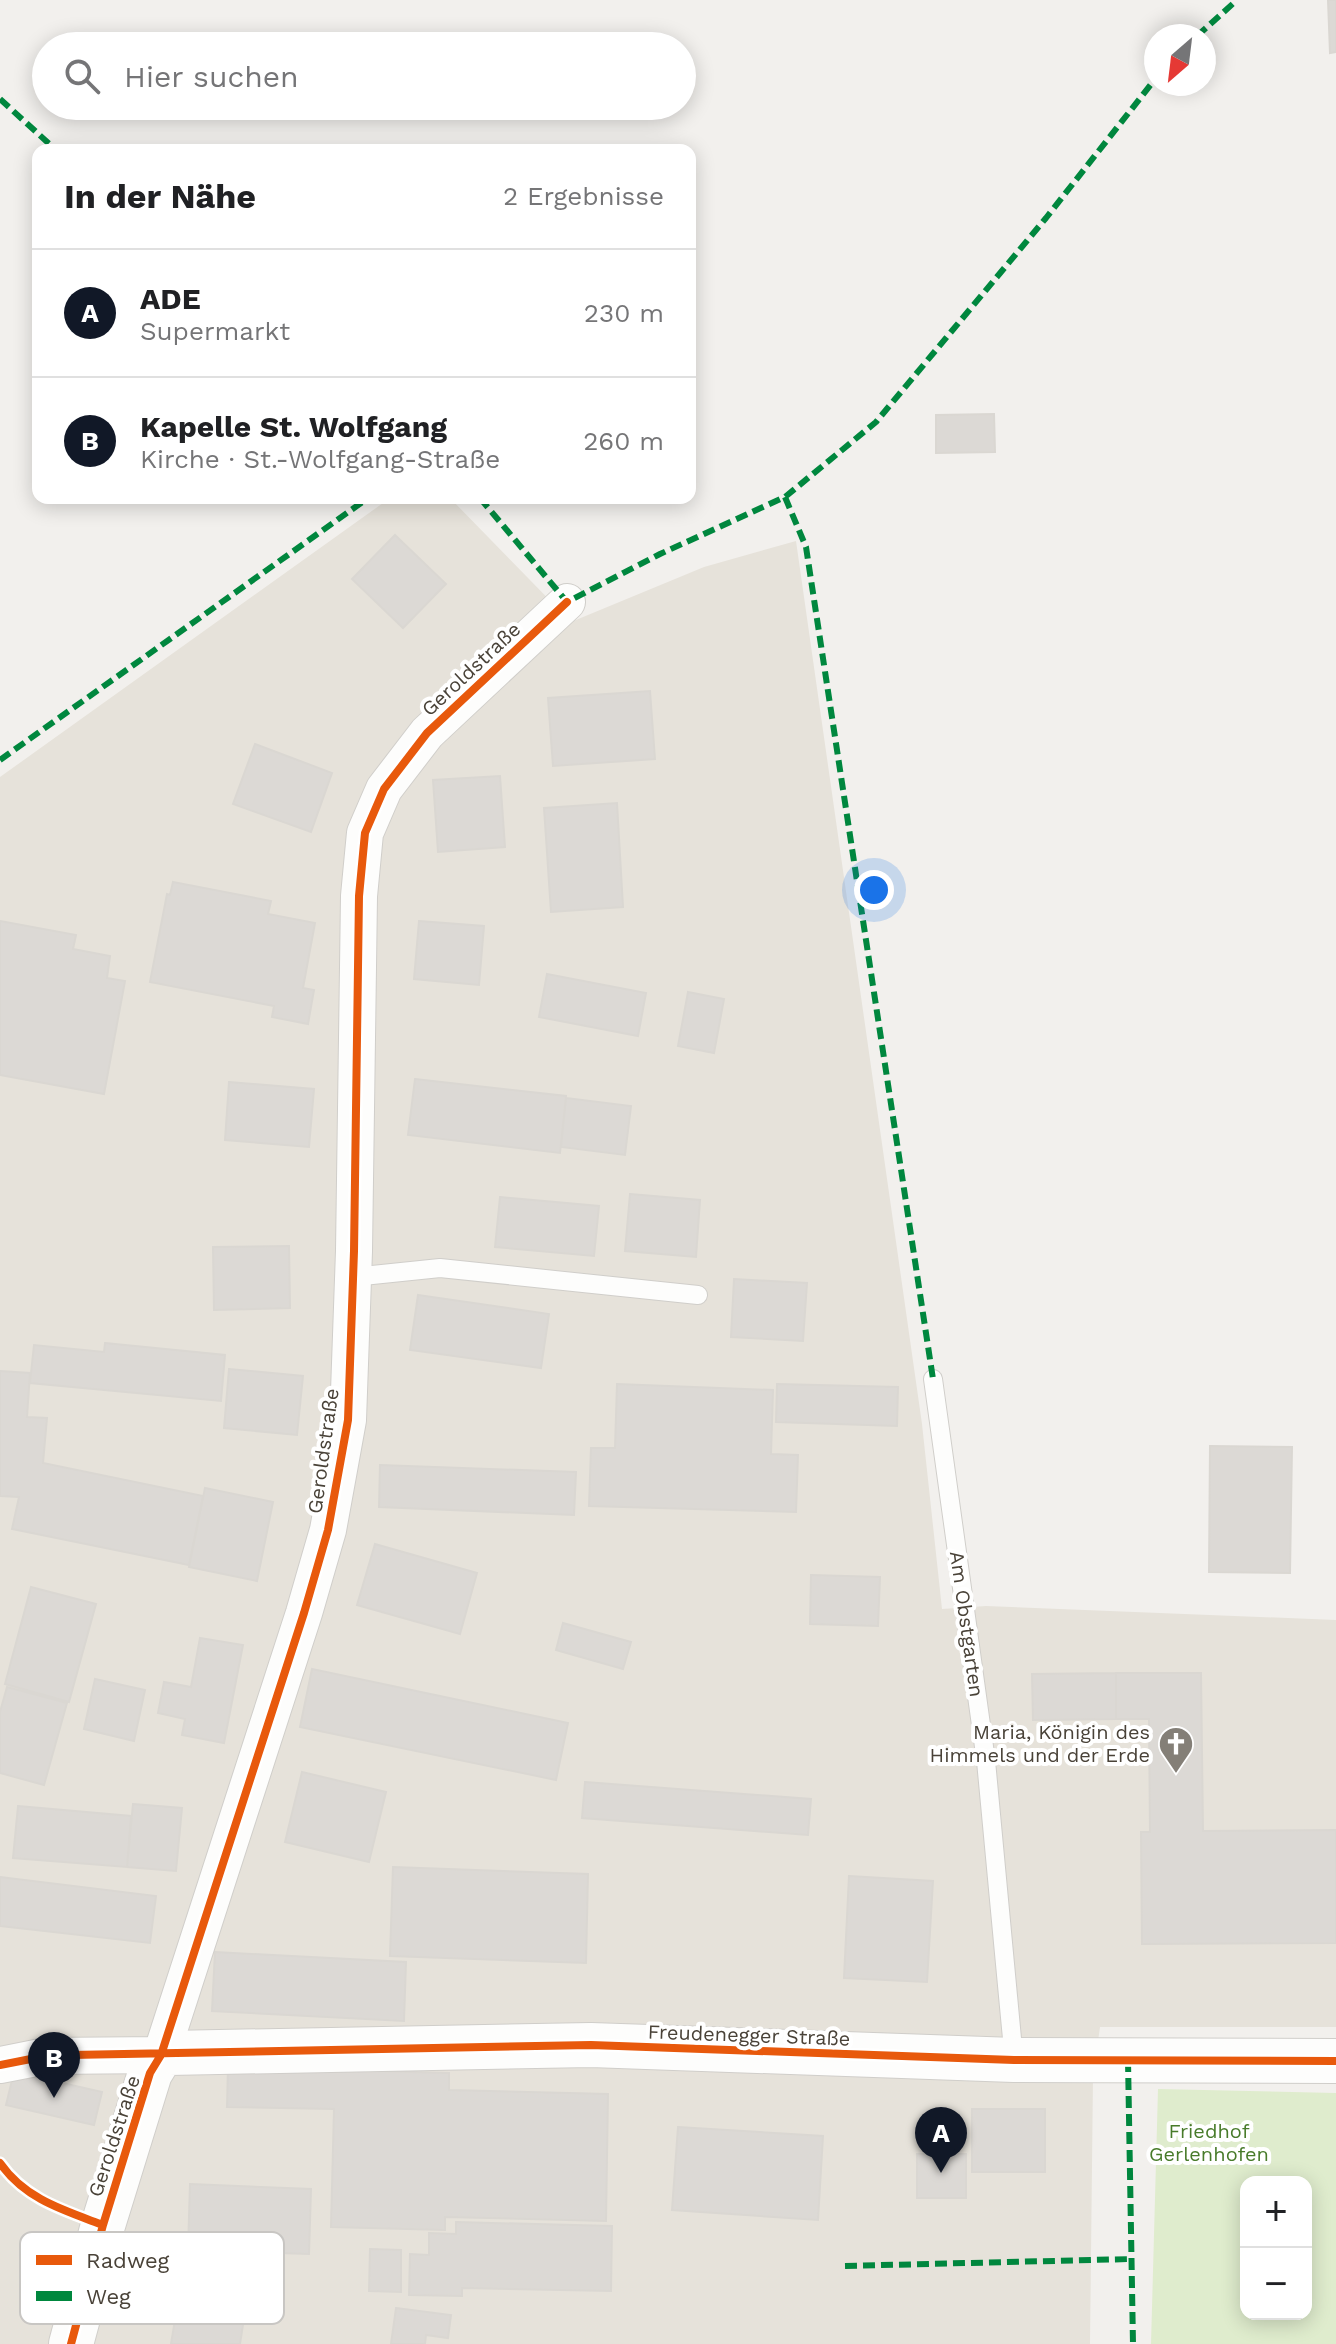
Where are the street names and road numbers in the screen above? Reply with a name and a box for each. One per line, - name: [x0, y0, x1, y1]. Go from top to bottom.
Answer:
- street label: Geroldstraße: [417, 617, 525, 721]
- street label: Geroldstraße: [302, 1387, 344, 1515]
- street label: Am Obstgarten: [945, 1549, 989, 1699]
- street label: Freudenegger Straße: [647, 2019, 851, 2051]
- street label: Geroldstraße: [83, 2072, 145, 2200]

